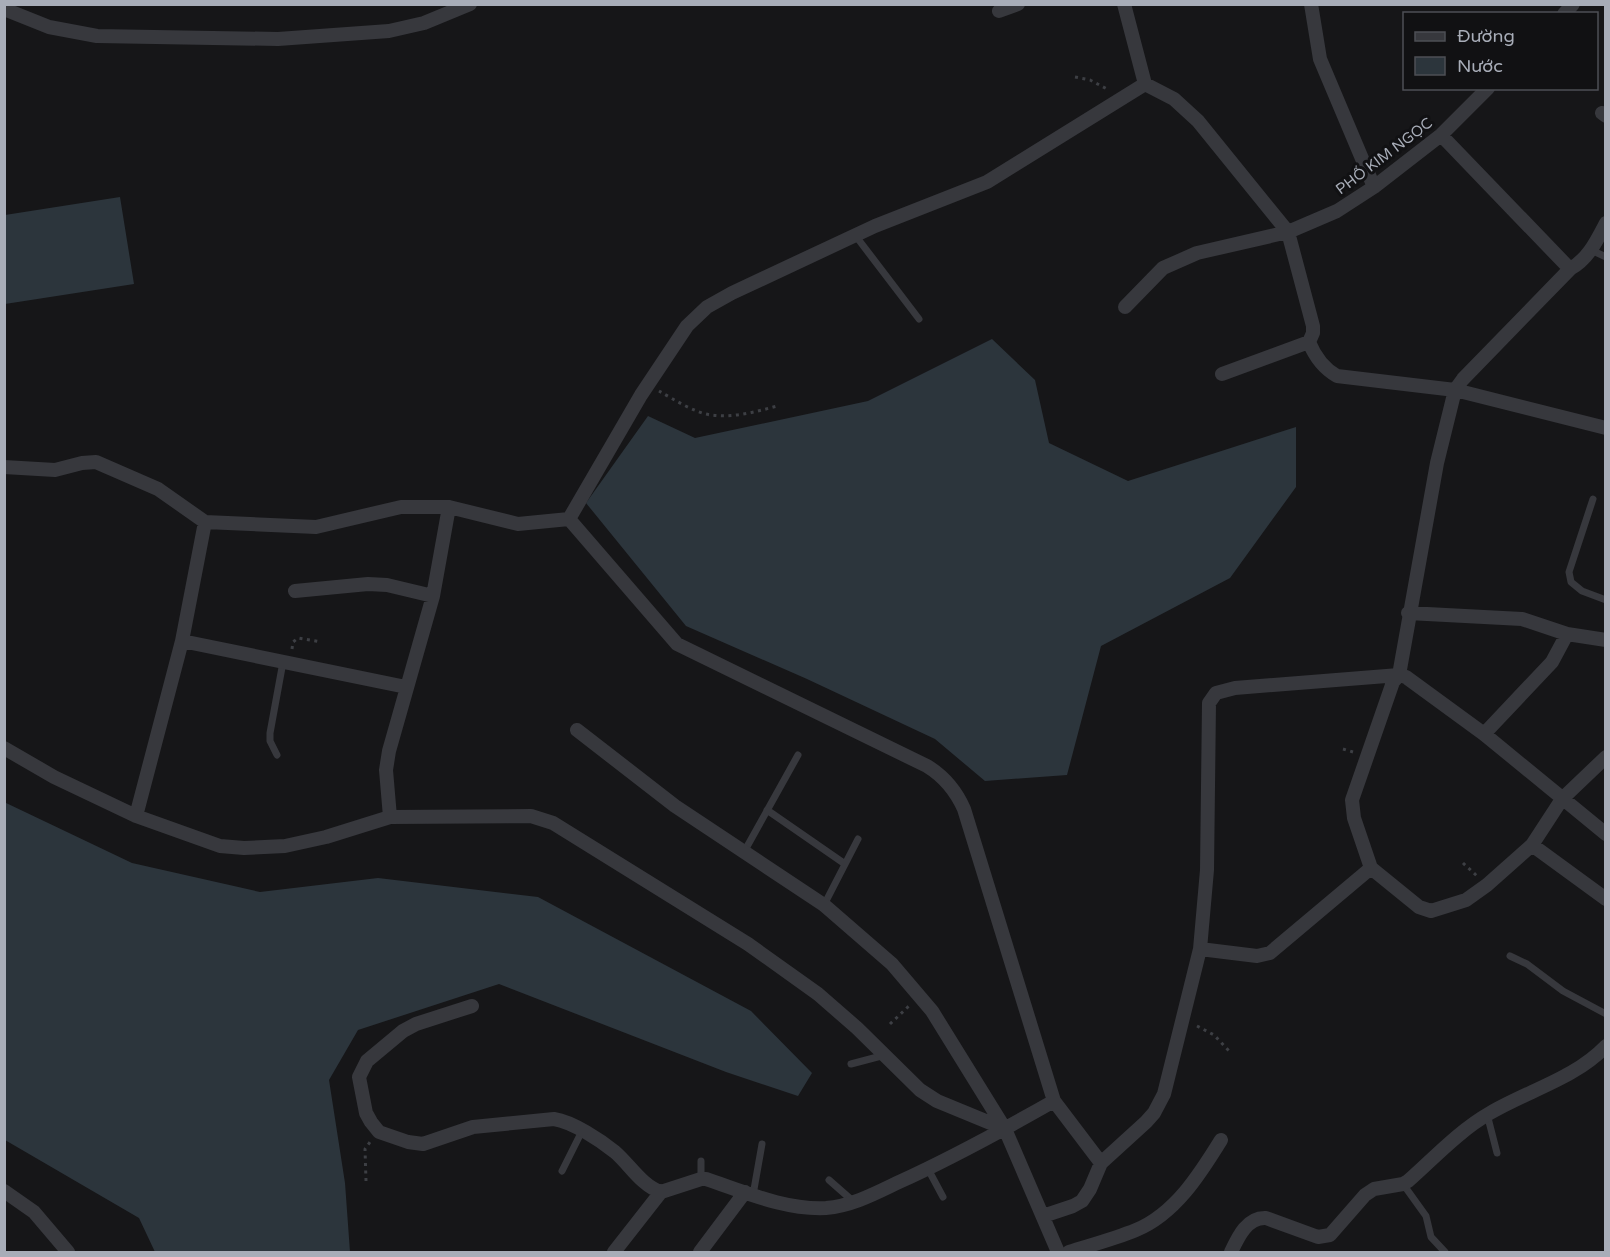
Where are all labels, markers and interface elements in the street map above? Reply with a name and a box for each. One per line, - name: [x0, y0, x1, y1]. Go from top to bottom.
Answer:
- legend: [1403, 12, 1598, 90]
- text: Đường: [1457, 25, 1515, 47]
- text: Nước: [1457, 55, 1503, 77]
- street label: PHỐ KIM NGỌC: [1332, 113, 1436, 198]

